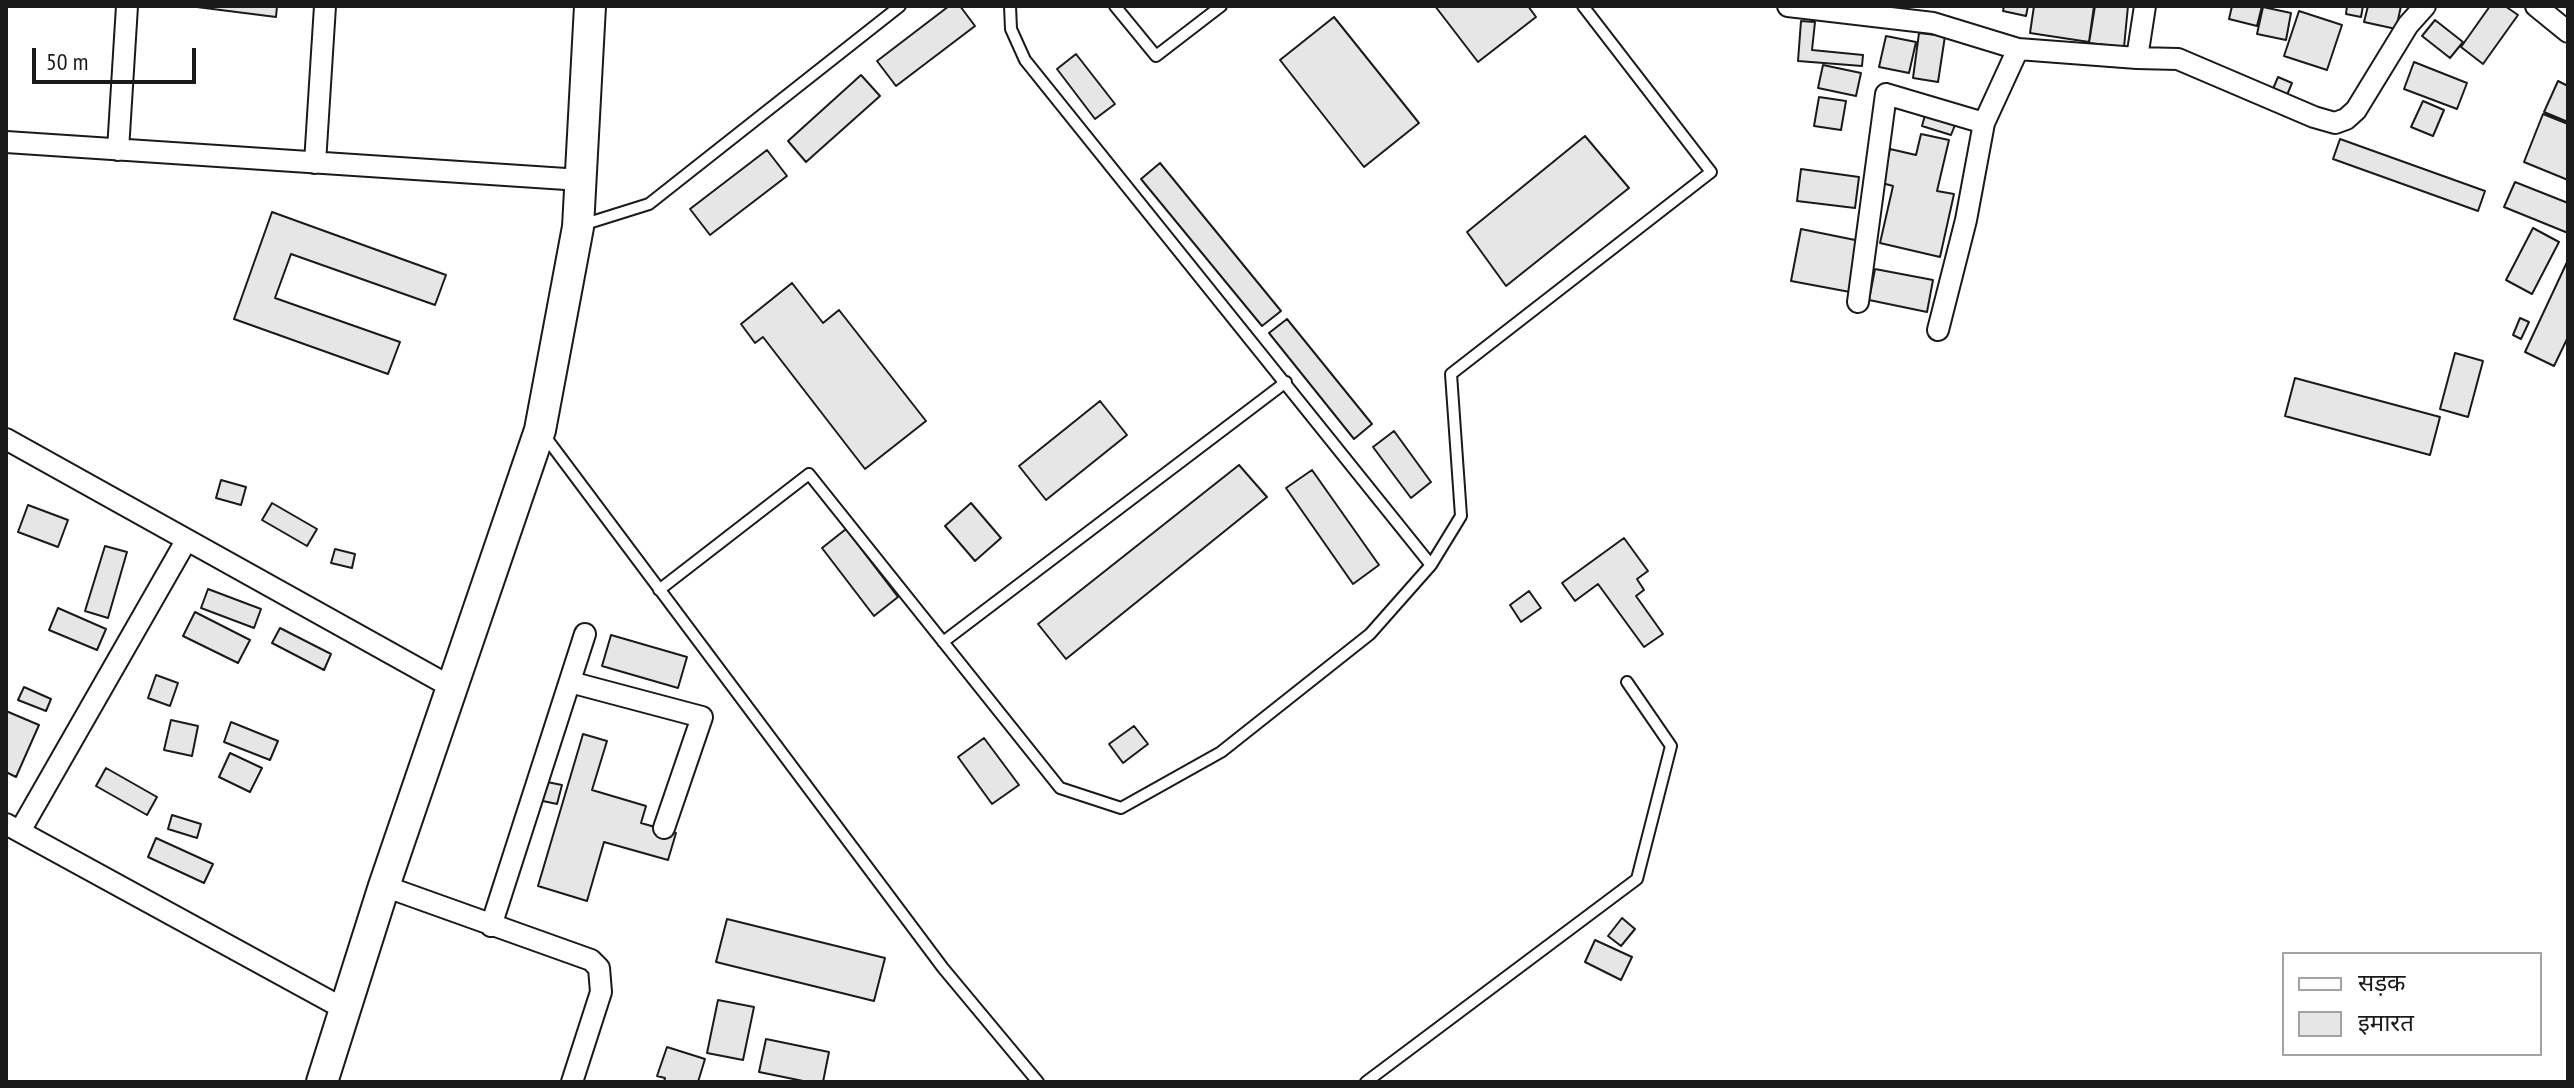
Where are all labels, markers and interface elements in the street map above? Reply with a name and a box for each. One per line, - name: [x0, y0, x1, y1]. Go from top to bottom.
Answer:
- scale bar: [36, 32, 200, 82]
- text: 50 m: [46, 46, 88, 77]
- legend: [2282, 952, 2542, 1056]
- text: सड़क: [2358, 967, 2406, 998]
- text: इमारत: [2358, 1007, 2414, 1038]

